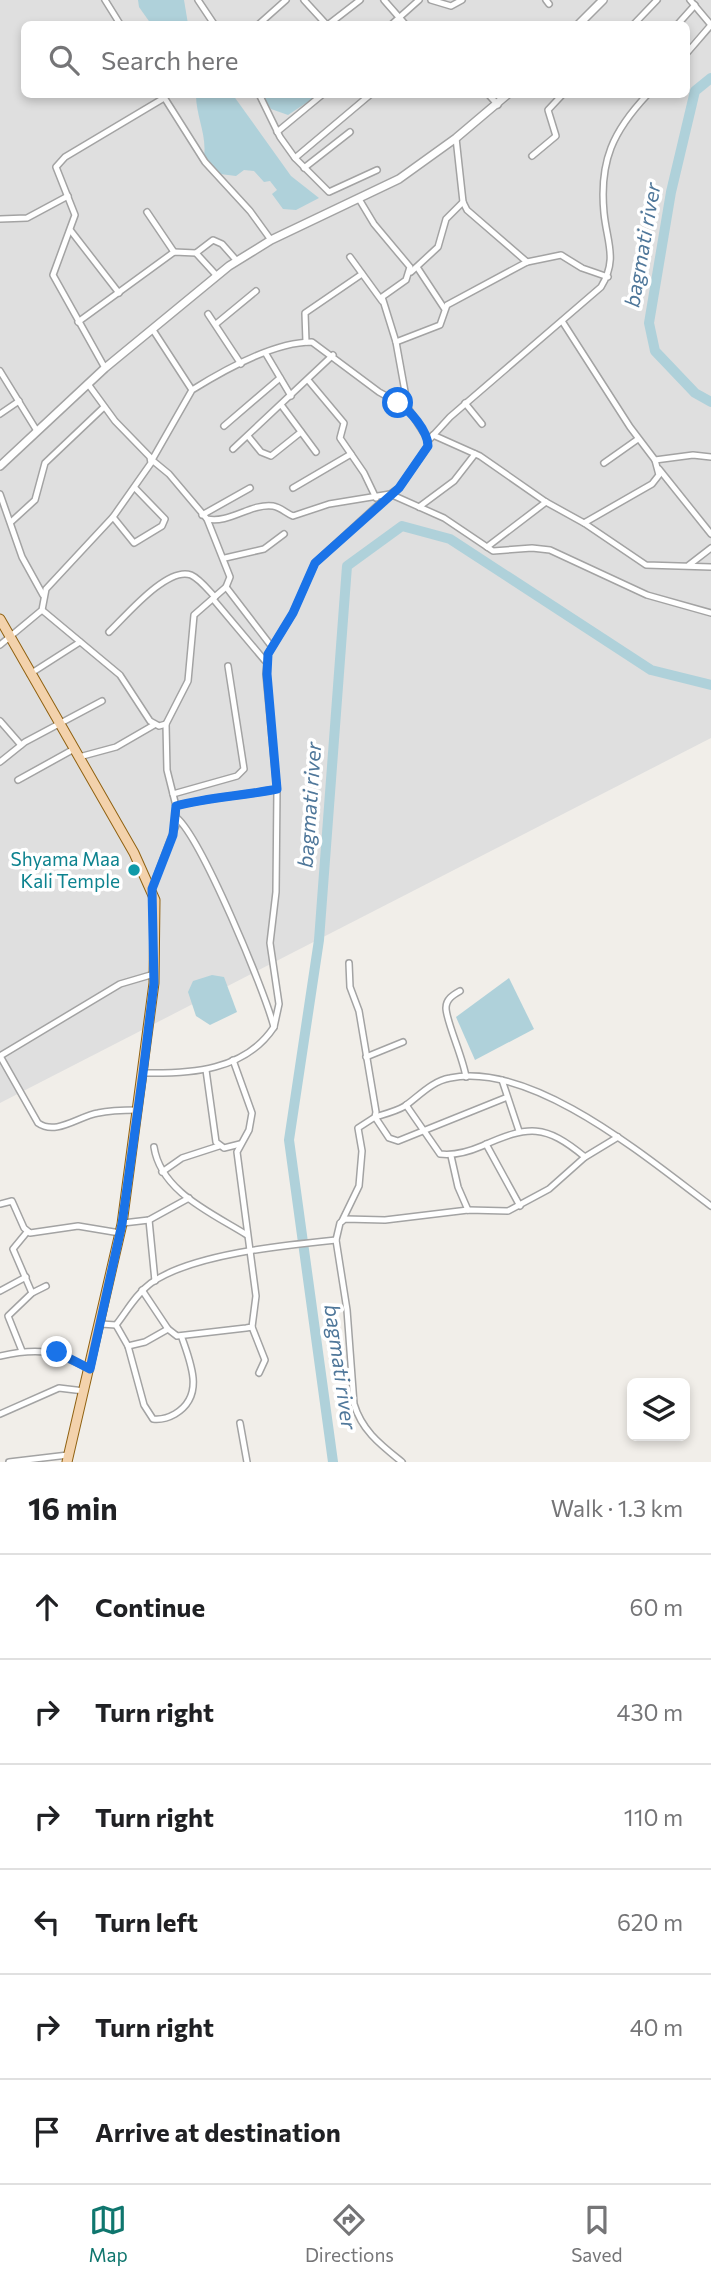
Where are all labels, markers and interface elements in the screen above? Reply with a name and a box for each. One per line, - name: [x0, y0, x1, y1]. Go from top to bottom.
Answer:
- search box: [21, 21, 690, 98]
- icon: search: [45, 41, 83, 79]
- text: Search here: [101, 44, 239, 75]
- water label: bagmati river: [618, 180, 665, 309]
- route start: [382, 387, 413, 418]
- water label: bagmati river: [292, 741, 325, 869]
- place label: Shyama Maa Kali Temple: [11, 847, 120, 892]
- marker: Shyama Maa Kali Temple: [126, 862, 142, 878]
- water label: bagmati river: [320, 1303, 363, 1431]
- route end: [41, 1336, 72, 1367]
- map controls: [627, 1378, 690, 1441]
- button: layers: [627, 1378, 690, 1441]
- text: 16 min: [28, 1489, 118, 1526]
- text: Walk · 1.3 km: [551, 1494, 683, 1522]
- icon: ahead: [28, 1588, 66, 1626]
- text: Continue: [95, 1591, 205, 1622]
- text: 60 m: [630, 1593, 683, 1621]
- icon: right: [28, 1693, 66, 1731]
- text: Turn right: [95, 1696, 214, 1727]
- text: 430 m: [617, 1698, 683, 1726]
- icon: right: [28, 1798, 66, 1836]
- text: Turn right: [95, 1801, 214, 1832]
- text: 110 m: [624, 1803, 683, 1831]
- icon: left: [28, 1903, 66, 1941]
- text: Turn left: [95, 1906, 198, 1937]
- text: 620 m: [617, 1908, 683, 1936]
- icon: right: [28, 2008, 66, 2046]
- text: Turn right: [95, 2011, 214, 2042]
- text: 40 m: [630, 2013, 683, 2041]
- icon: arrive: [28, 2113, 66, 2151]
- text: Arrive at destination: [95, 2116, 341, 2147]
- tab: Map: [89, 2201, 128, 2266]
- tab: Directions: [305, 2201, 394, 2266]
- tab: Saved: [571, 2201, 622, 2266]

